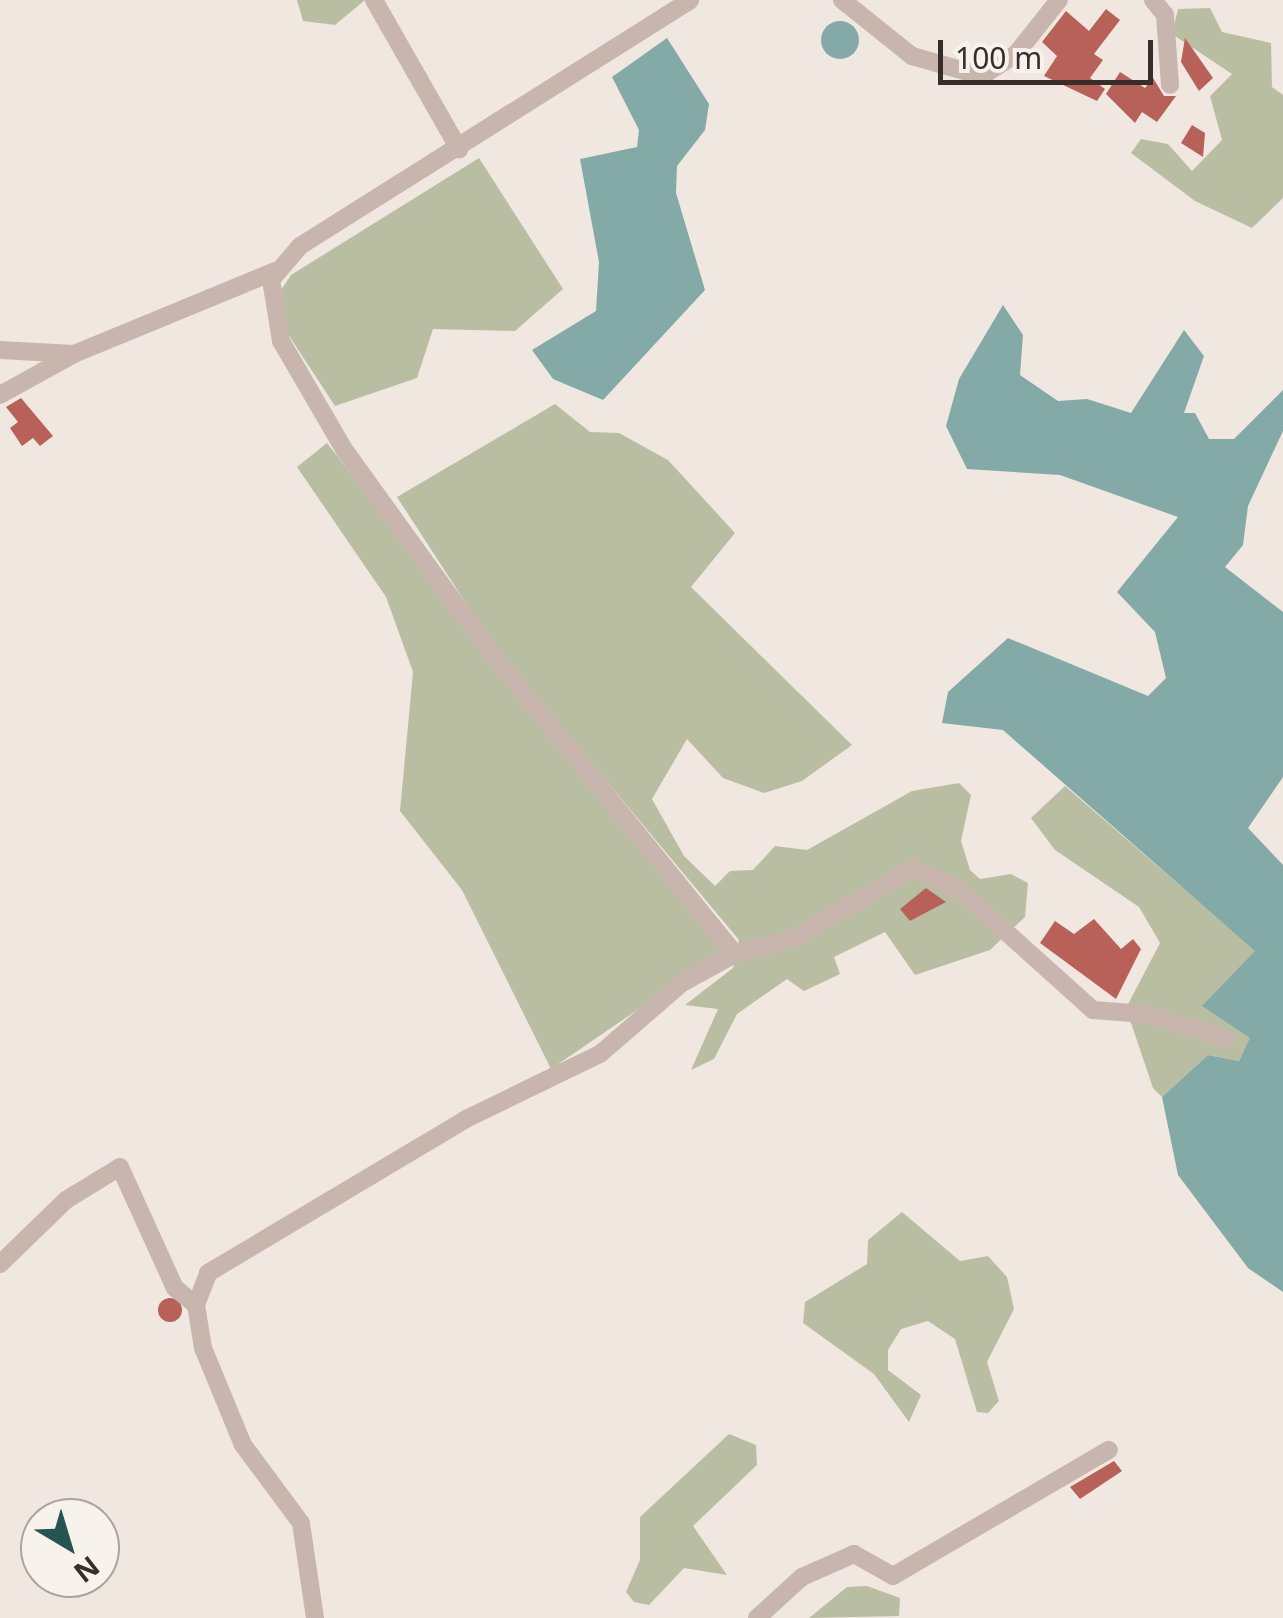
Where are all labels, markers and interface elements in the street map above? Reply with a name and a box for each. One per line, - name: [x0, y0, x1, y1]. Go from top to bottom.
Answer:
- scale bar: [943, 20, 1158, 82]
- text: 100 m: [955, 37, 1042, 78]
- north arrow: [20, 1498, 120, 1598]
- text: N: [67, 1548, 108, 1592]

